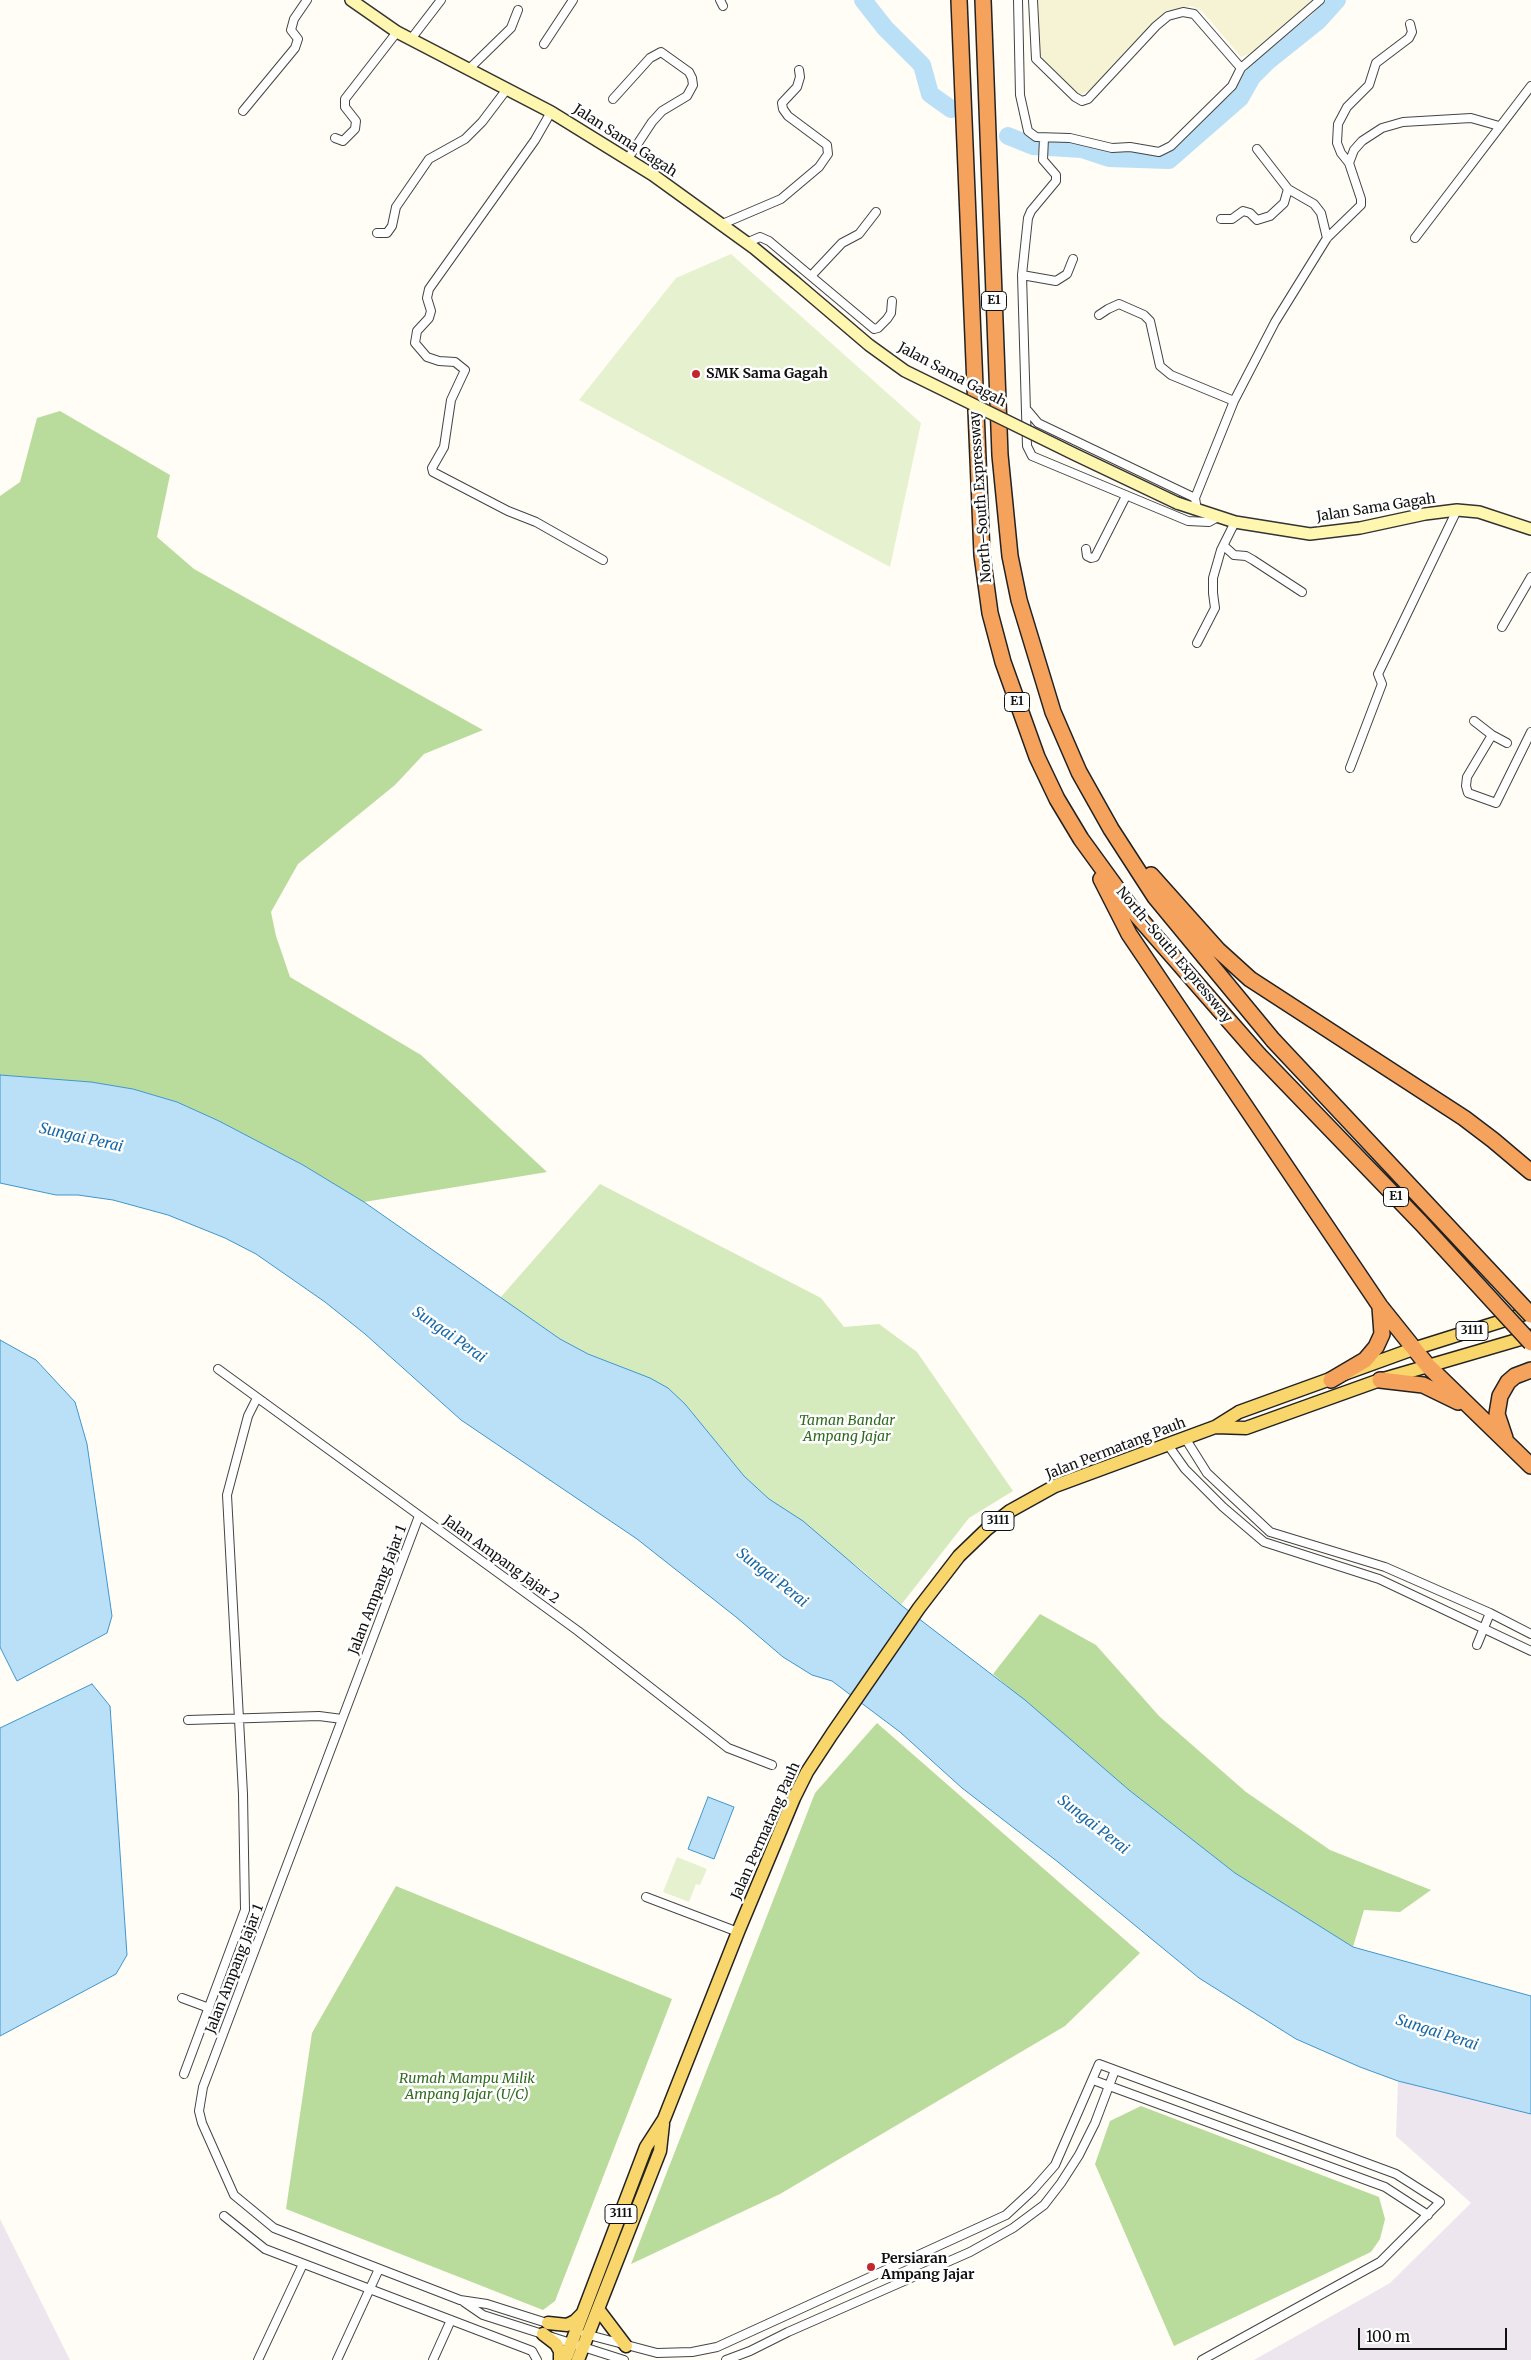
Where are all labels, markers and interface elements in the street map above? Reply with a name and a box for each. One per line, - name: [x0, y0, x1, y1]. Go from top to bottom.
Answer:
- street label: Jalan Sama Gagah: [570, 101, 680, 181]
- road number: E1: [982, 292, 1006, 310]
- street label: Jalan Sama Gagah: [895, 339, 1009, 411]
- place label: SMK Sama Gagah: [706, 366, 828, 382]
- marker: SMK Sama Gagah: [690, 368, 702, 380]
- street label: North–South Expressway: [967, 411, 995, 583]
- street label: Jalan Sama Gagah: [1315, 490, 1437, 526]
- road number: E1: [1004, 692, 1030, 712]
- street label: North–South Expressway: [1112, 884, 1236, 1026]
- water label: Sungai Perai: [37, 1120, 125, 1156]
- road number: E1: [1384, 1188, 1408, 1206]
- water label: Sungai Perai: [409, 1303, 489, 1367]
- road number: 3111: [1456, 1322, 1488, 1340]
- park label: Taman Bandar Ampang Jajar: [799, 1413, 895, 1445]
- street label: Jalan Permatang Pauh: [1044, 1415, 1188, 1483]
- street label: Jalan Ampang Jajar 2: [440, 1512, 562, 1608]
- road number: 3111: [982, 1512, 1014, 1530]
- street label: Jalan Ampang Jajar 1: [346, 1523, 410, 1657]
- water label: Sungai Perai: [733, 1545, 811, 1611]
- street label: Jalan Permatang Pauh: [728, 1760, 804, 1902]
- water label: Sungai Perai: [1054, 1792, 1132, 1858]
- street label: Jalan Ampang Jajar 1: [203, 1902, 267, 2036]
- water label: Sungai Perai: [1394, 2011, 1480, 2055]
- park label: Rumah Mampu Milik Ampang Jajar (U/C): [399, 2071, 535, 2104]
- road number: 3111: [605, 2204, 637, 2224]
- place label: Persiaran Ampang Jajar: [881, 2251, 975, 2284]
- marker: Persiaran Ampang Jajar: [865, 2261, 877, 2273]
- scale bar: [1361, 2318, 1510, 2350]
- text: 100 m: [1366, 2327, 1410, 2346]

